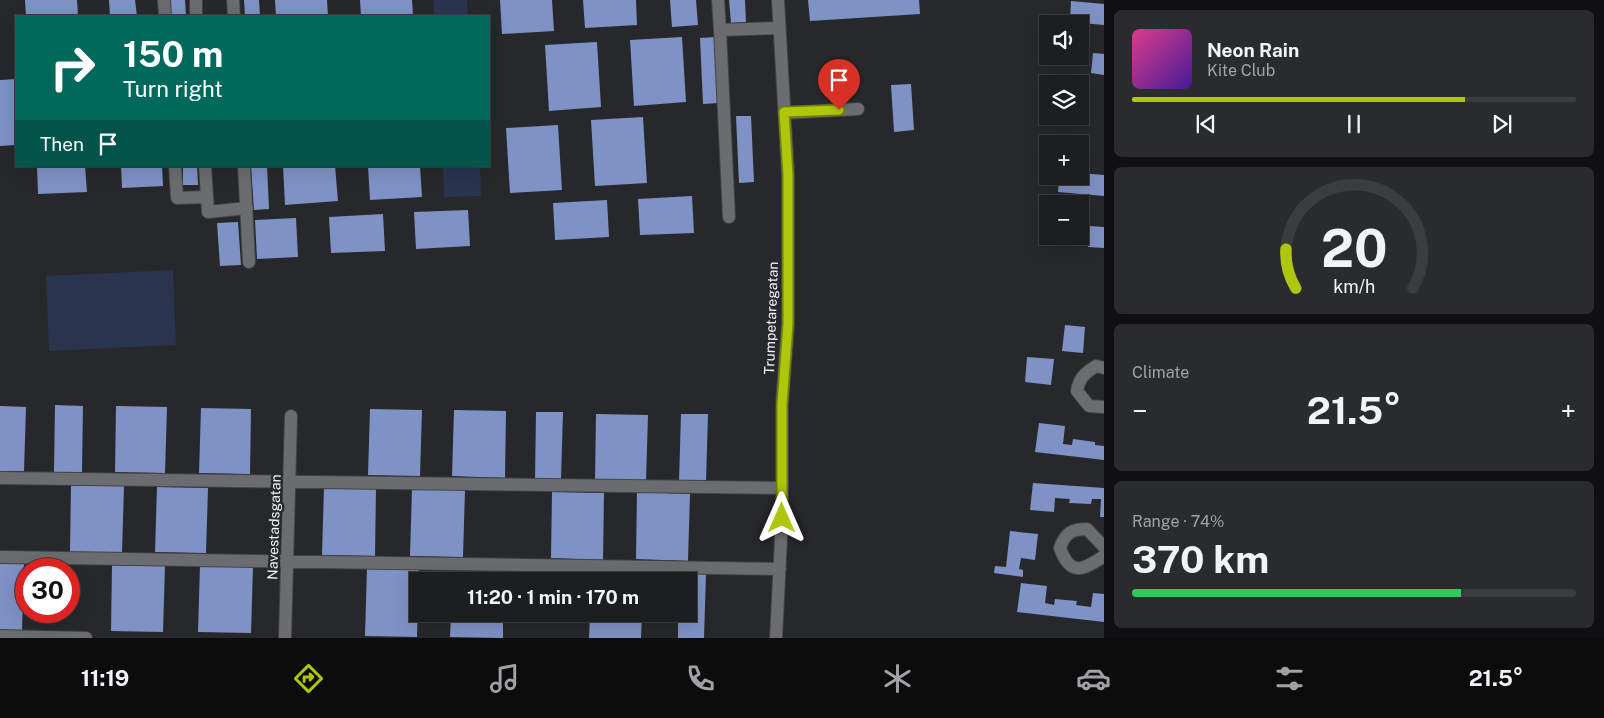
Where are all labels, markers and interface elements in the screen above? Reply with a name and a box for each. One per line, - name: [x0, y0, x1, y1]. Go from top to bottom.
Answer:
- map controls: [1039, 15, 1089, 245]
- button: sound: [1039, 15, 1089, 65]
- text: 150 m: [123, 34, 223, 75]
- icon: right: [40, 35, 105, 100]
- text: Neon Rain: [1207, 39, 1299, 61]
- pin: [818, 59, 860, 110]
- text: Kite Club: [1207, 61, 1275, 80]
- icon: arrive: [825, 66, 853, 94]
- button: layers: [1039, 75, 1089, 125]
- text: Turn right: [123, 76, 223, 102]
- icon: previous: [1192, 110, 1220, 138]
- icon: pause: [1340, 110, 1368, 138]
- icon: next: [1488, 110, 1516, 138]
- icon: arrive: [94, 130, 122, 158]
- text: Then: [40, 133, 84, 155]
- button: +: [1039, 135, 1089, 185]
- button: −: [1039, 195, 1089, 245]
- text: 20: [1321, 218, 1387, 279]
- street label: Trumpetaregatan: [761, 261, 781, 375]
- text: km/h: [1333, 276, 1375, 297]
- text: Climate: [1132, 363, 1189, 382]
- text: 21.5°: [1307, 388, 1401, 433]
- text: −: [1132, 394, 1148, 427]
- text: +: [1560, 394, 1576, 427]
- street label: Navestadsgatan: [264, 474, 284, 580]
- position arrow: [755, 491, 807, 543]
- text: Range · 74%: [1132, 512, 1224, 531]
- text: 370 km: [1132, 537, 1269, 582]
- speed limit sign: 30: [15, 558, 80, 623]
- text: 11:20 · 1 min · 170 m: [467, 586, 639, 608]
- icon: directions: [291, 661, 326, 696]
- icon: music: [487, 661, 522, 696]
- icon: phone: [683, 661, 718, 696]
- icon: climate: [880, 661, 915, 696]
- icon: car: [1076, 661, 1111, 696]
- icon: filters: [1272, 661, 1307, 696]
- text: 11:19: [81, 665, 129, 691]
- text: 21.5°: [1469, 665, 1523, 691]

